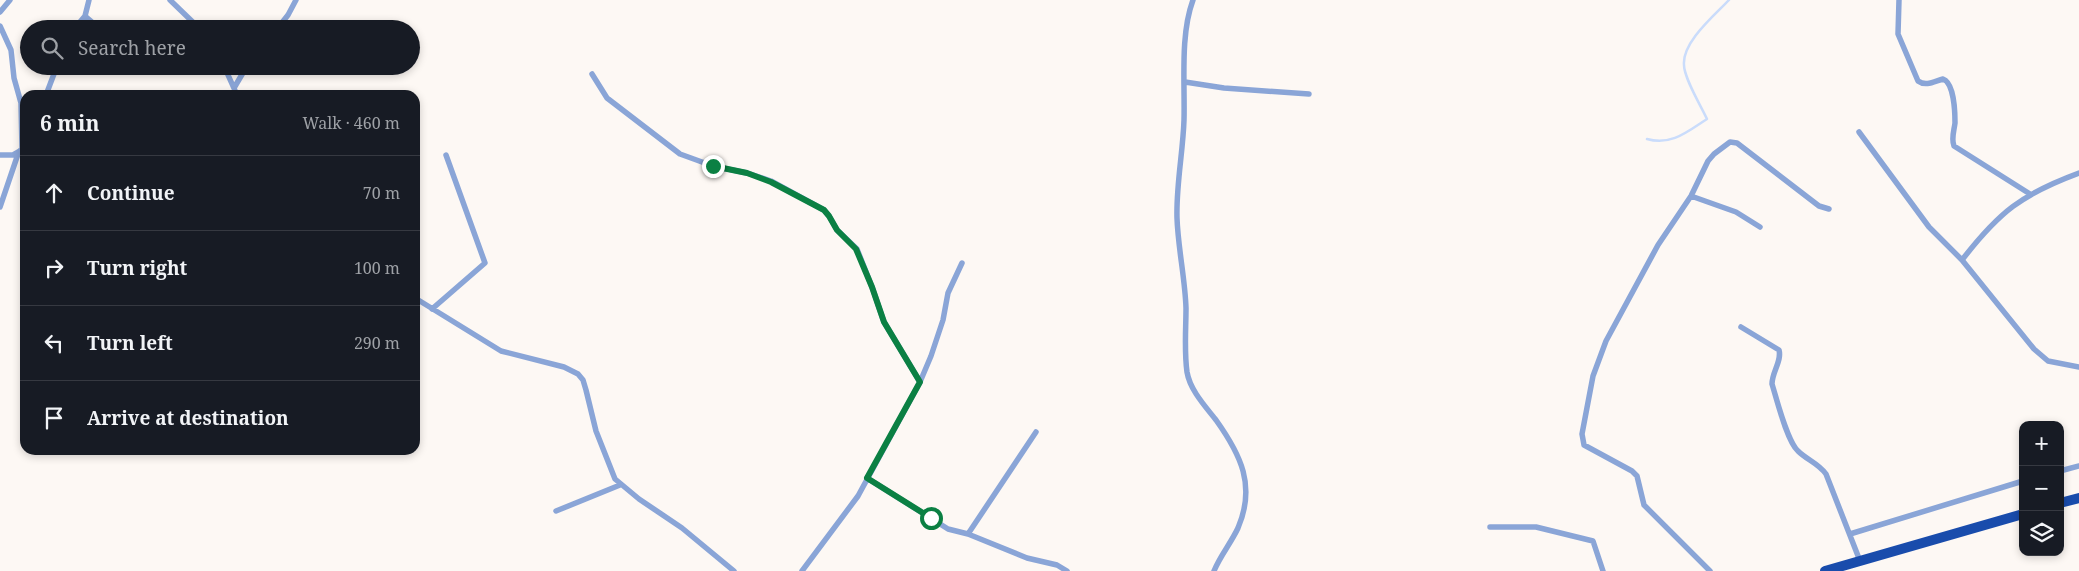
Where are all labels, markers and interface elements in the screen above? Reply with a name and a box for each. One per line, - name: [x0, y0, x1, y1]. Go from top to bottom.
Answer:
- search box: [20, 20, 420, 75]
- icon: search: [38, 34, 66, 62]
- text: Search here: [78, 35, 186, 61]
- text: 6 min: [40, 109, 99, 137]
- text: Walk · 460 m: [303, 112, 400, 134]
- route end: [702, 155, 725, 178]
- icon: ahead: [40, 179, 68, 207]
- text: Continue: [87, 180, 175, 206]
- text: 70 m: [363, 182, 400, 204]
- icon: right: [40, 254, 68, 282]
- text: Turn right: [87, 255, 187, 281]
- text: 100 m: [354, 257, 400, 279]
- icon: left: [40, 329, 68, 357]
- text: Turn left: [87, 330, 173, 356]
- text: 290 m: [354, 332, 400, 354]
- icon: arrive: [40, 404, 68, 432]
- text: Arrive at destination: [87, 405, 289, 431]
- map controls: [2019, 421, 2064, 556]
- button: +: [2019, 421, 2064, 466]
- button: −: [2019, 466, 2064, 511]
- route start: [920, 507, 943, 530]
- button: layers: [2019, 511, 2064, 556]

